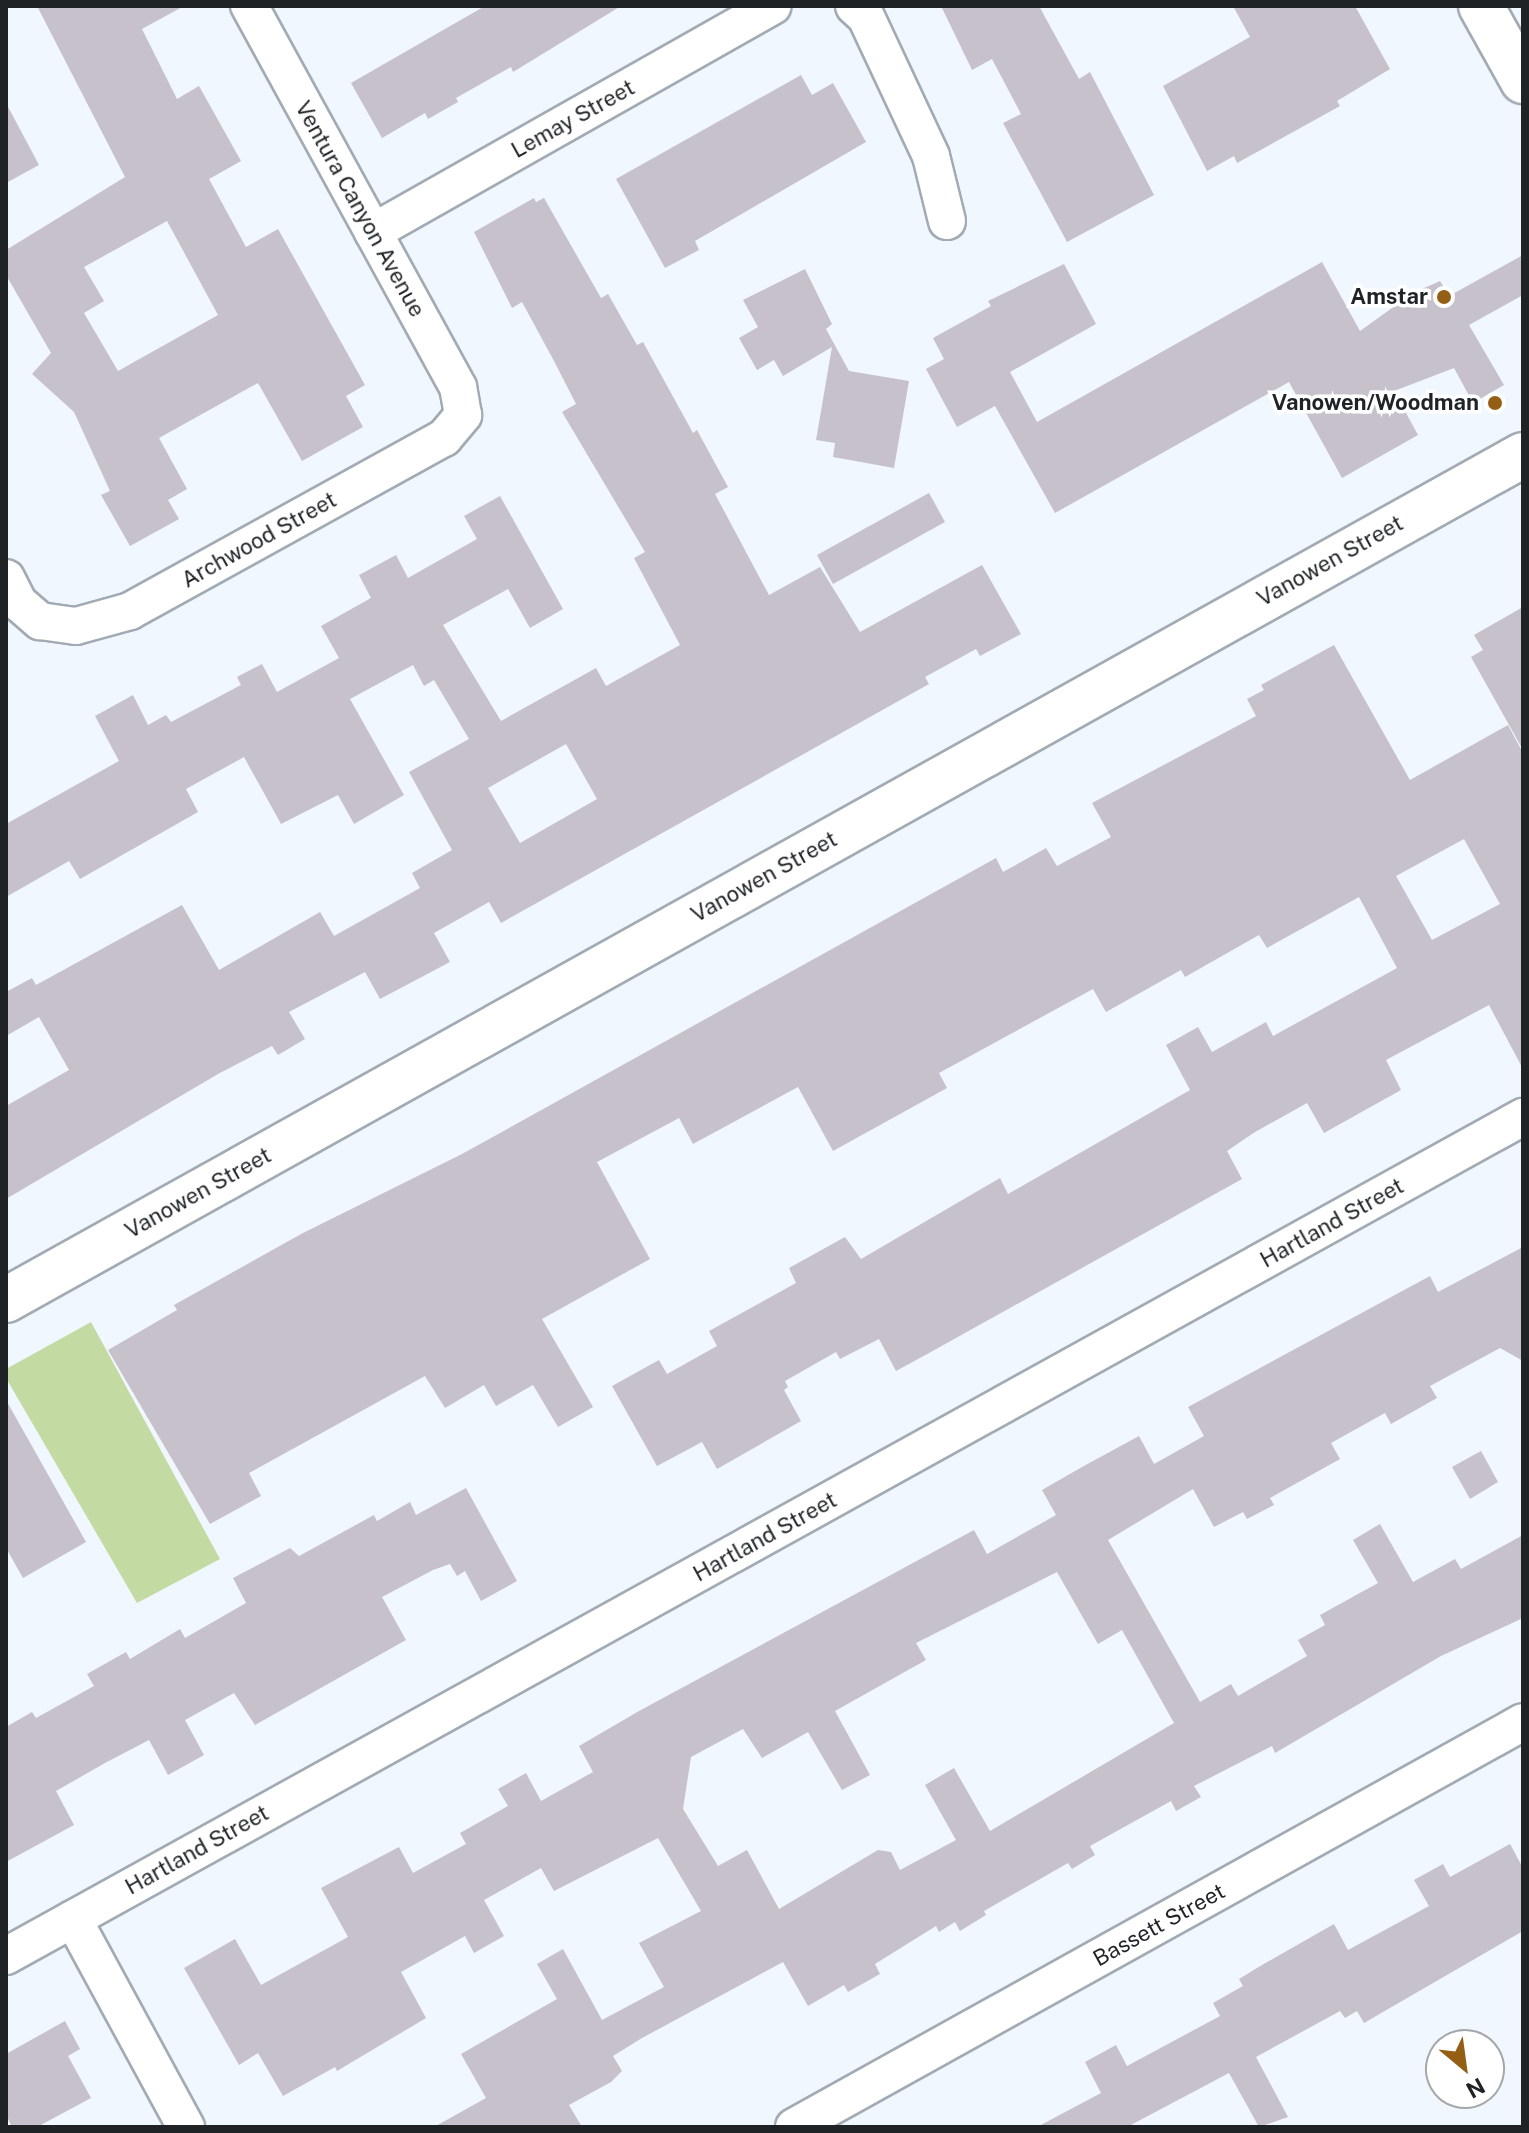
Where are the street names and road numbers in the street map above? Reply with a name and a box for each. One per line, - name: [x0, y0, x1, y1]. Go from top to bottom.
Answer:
- street label: Lemay Street: [507, 74, 639, 164]
- street label: Ventura Canyon Avenue: [290, 96, 430, 322]
- street label: Archwood Street: [177, 487, 341, 593]
- street label: Vanowen Street: [1252, 510, 1408, 612]
- street label: Vanowen Street: [686, 826, 842, 928]
- street label: Vanowen Street: [120, 1142, 276, 1244]
- street label: Hartland Street: [1256, 1173, 1408, 1273]
- street label: Hartland Street: [689, 1487, 841, 1587]
- street label: Hartland Street: [121, 1800, 273, 1900]
- street label: Bassett Street: [1088, 1878, 1230, 1972]

